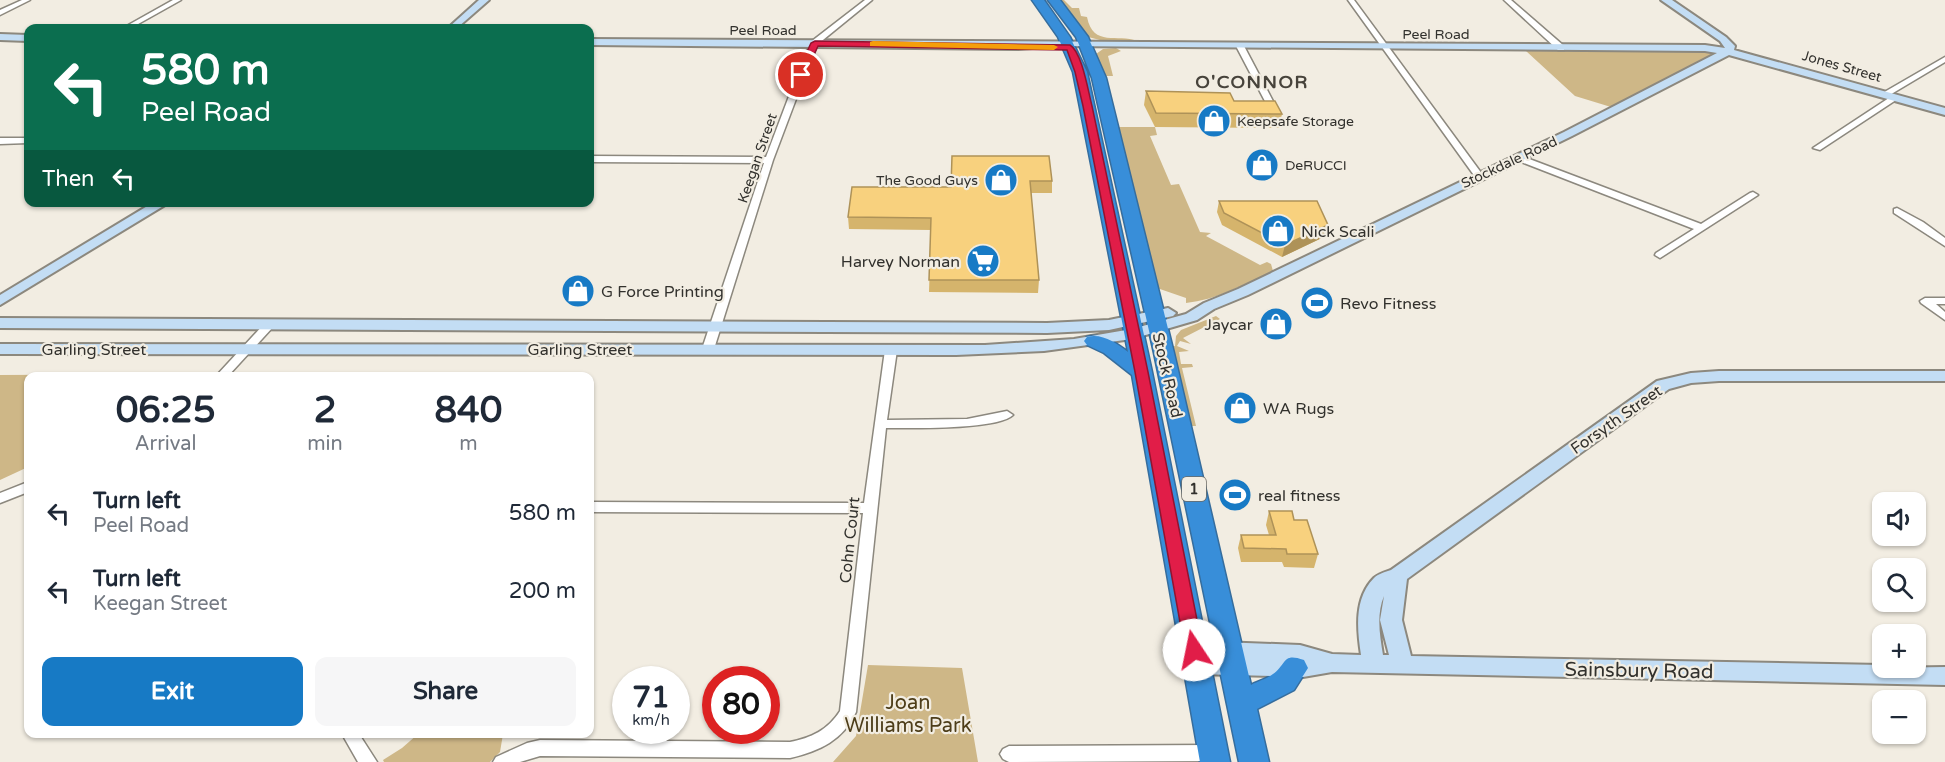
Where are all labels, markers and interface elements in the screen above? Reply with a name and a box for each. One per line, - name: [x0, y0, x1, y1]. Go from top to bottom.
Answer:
- street label: Peel Road: [729, 22, 797, 39]
- street label: Peel Road: [1402, 26, 1470, 43]
- text: 580 m: [141, 45, 270, 96]
- street label: Jones Street: [1800, 47, 1884, 86]
- icon: left: [42, 48, 120, 126]
- pin: [775, 49, 826, 100]
- icon: arrive: [784, 58, 817, 91]
- district label: O'CONNOR: [1195, 71, 1309, 93]
- text: Peel Road: [141, 96, 271, 129]
- shop icon: Keepsafe Storage: [1196, 103, 1232, 139]
- street label: Keegan Street: [734, 110, 781, 205]
- place label: Keepsafe Storage: [1237, 113, 1354, 130]
- street label: Stockdale Road: [1458, 133, 1560, 192]
- shop icon: DeRUCCI: [1244, 147, 1280, 183]
- place label: DeRUCCI: [1285, 157, 1347, 174]
- icon: left: [107, 162, 140, 195]
- shop icon: The Good Guys: [983, 162, 1019, 198]
- text: Then: [42, 166, 95, 192]
- place label: The Good Guys: [876, 172, 978, 189]
- shop icon: Nick Scali: [1260, 213, 1296, 249]
- place label: Nick Scali: [1301, 222, 1374, 242]
- supermarket icon: Harvey Norman: [965, 243, 1001, 279]
- place label: Harvey Norman: [841, 252, 960, 272]
- shop icon: G Force Printing: [560, 273, 596, 309]
- place label: G Force Printing: [601, 282, 724, 302]
- sports icon: Revo Fitness: [1299, 285, 1335, 321]
- place label: Revo Fitness: [1340, 294, 1436, 314]
- shop icon: Jaycar: [1258, 306, 1294, 342]
- place label: Jaycar: [1205, 315, 1254, 335]
- street label: Stock Road: [1148, 331, 1187, 420]
- street label: Garling Street: [42, 340, 146, 360]
- street label: Garling Street: [528, 340, 632, 360]
- street label: Forsyth Street: [1567, 381, 1666, 459]
- text: 06:25: [116, 389, 216, 432]
- text: 2: [314, 389, 336, 432]
- text: 840: [434, 389, 502, 432]
- shop icon: WA Rugs: [1222, 390, 1258, 426]
- place label: WA Rugs: [1263, 399, 1334, 419]
- text: Arrival: [135, 432, 197, 456]
- text: min: [307, 432, 343, 456]
- text: m: [459, 432, 478, 456]
- road number: 1: [1182, 477, 1206, 501]
- sports icon: real fitness: [1217, 477, 1253, 513]
- place label: real fitness: [1258, 486, 1341, 506]
- text: Turn left: [93, 488, 181, 514]
- map controls: [1872, 492, 1926, 744]
- button: sound: [1872, 492, 1926, 546]
- street label: Cohn Court: [836, 496, 864, 584]
- icon: left: [42, 497, 75, 530]
- text: 580 m: [509, 500, 576, 526]
- text: Peel Road: [93, 514, 189, 538]
- button: search: [1872, 558, 1926, 612]
- text: Turn left: [93, 566, 181, 592]
- icon: left: [42, 575, 75, 608]
- text: 200 m: [509, 578, 576, 604]
- text: Keegan Street: [93, 592, 227, 616]
- position arrow: [1162, 618, 1226, 682]
- button: +: [1872, 624, 1926, 678]
- button: Exit: [42, 657, 303, 726]
- button: Share: [315, 657, 576, 726]
- street label: Sainsbury Road: [1564, 658, 1714, 684]
- speed limit sign: 80: [702, 666, 780, 744]
- text: 71: [632, 679, 670, 716]
- button: −: [1872, 690, 1926, 744]
- park label: Joan Williams Park: [844, 691, 972, 738]
- text: km/h: [632, 711, 670, 729]

